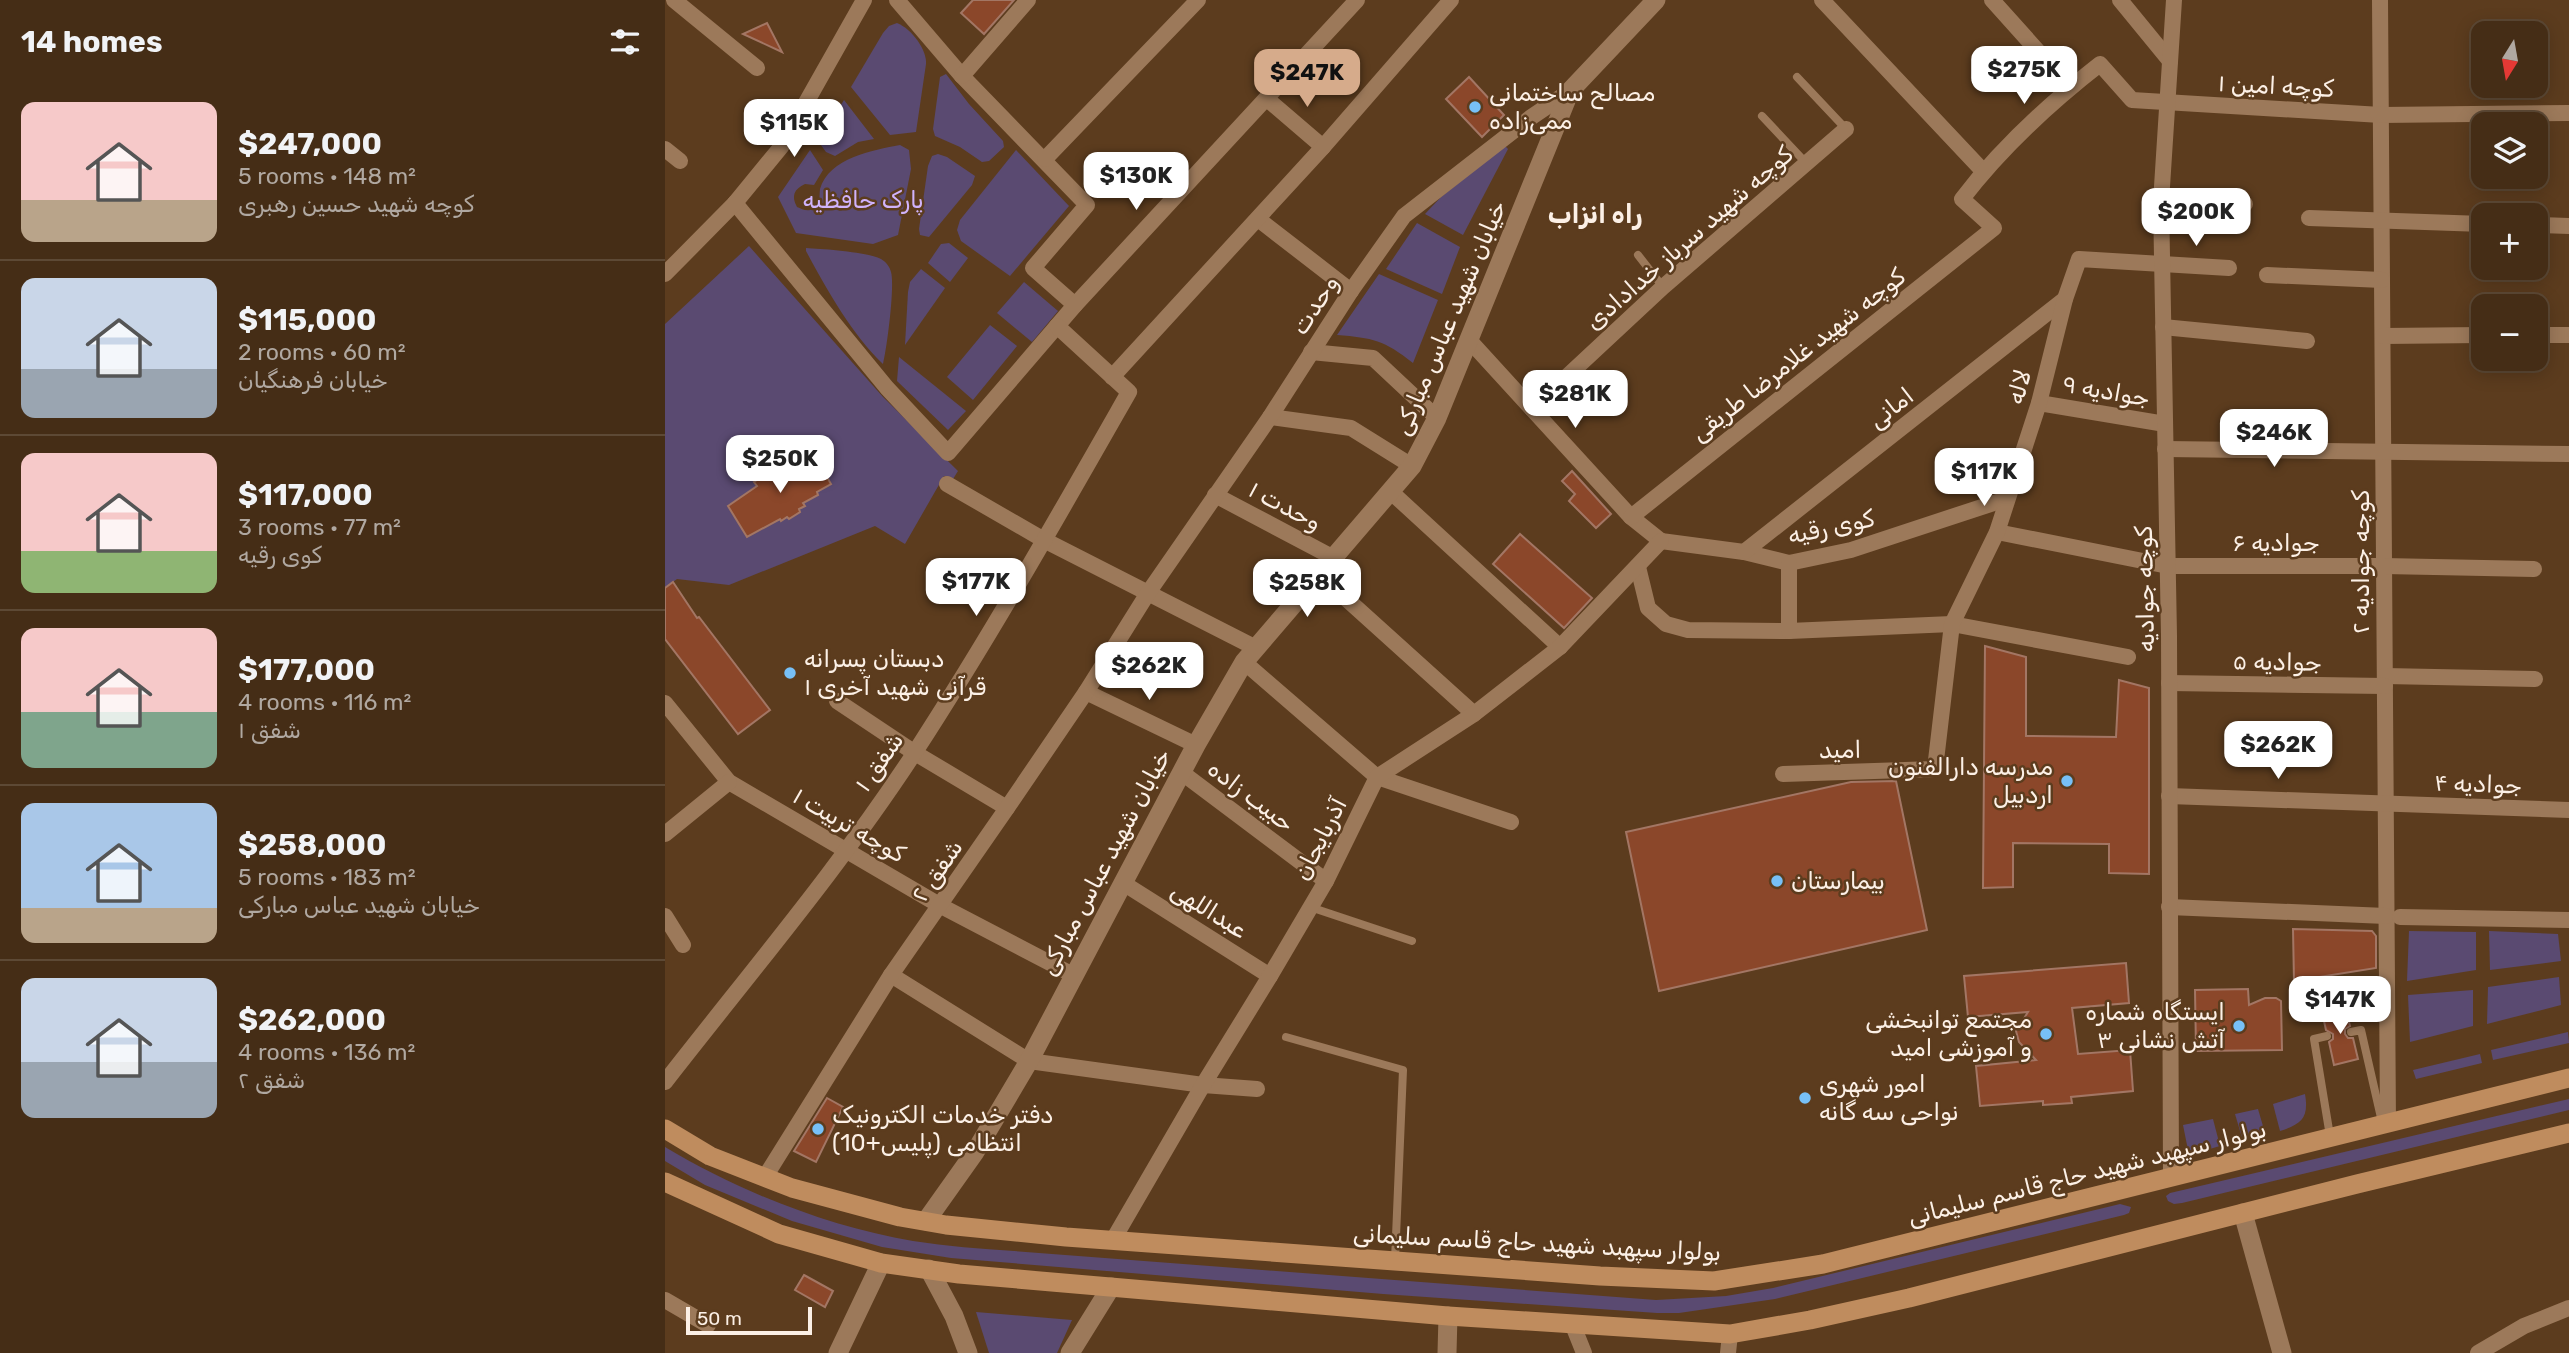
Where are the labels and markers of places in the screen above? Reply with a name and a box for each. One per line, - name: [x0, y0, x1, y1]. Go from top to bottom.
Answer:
- pin: $275K: [1975, 46, 2073, 106]
- pin: $247K: [1258, 50, 1356, 109]
- place label: مصالح ساختمانی ممی‌زاده: [1489, 79, 1655, 135]
- marker: مصالح ساختمانی ممی‌زاده: [1467, 99, 1483, 115]
- pin: $115K: [745, 100, 843, 159]
- pin: $130K: [1087, 152, 1185, 212]
- pin: $200K: [2147, 188, 2245, 248]
- pin: $281K: [1526, 370, 1624, 430]
- pin: $246K: [2225, 410, 2323, 469]
- pin: $250K: [731, 435, 829, 495]
- pin: $117K: [1935, 448, 2033, 508]
- pin: $177K: [927, 558, 1025, 618]
- pin: $258K: [1258, 560, 1356, 619]
- pin: $262K: [1100, 642, 1198, 702]
- place label: دبستان پسرانه قرآنی شهید آخری ۱: [804, 645, 986, 701]
- marker: دبستان پسرانه قرآنی شهید آخری ۱: [782, 665, 798, 681]
- pin: $262K: [2229, 722, 2327, 781]
- place label: مدرسه دارالفنون اردبیل: [1888, 753, 2053, 809]
- marker: مدرسه دارالفنون اردبیل: [2059, 773, 2075, 789]
- place label: بیمارستان: [1791, 867, 1885, 895]
- marker: بیمارستان: [1769, 873, 1785, 889]
- pin: $147K: [2291, 976, 2389, 1036]
- place label: ایستگاه شماره ۳ آتش نشانی: [2085, 998, 2225, 1054]
- place label: مجتمع توانبخشی و آموزشی امید: [1865, 1006, 2032, 1062]
- marker: ایستگاه شماره ۳ آتش نشانی: [2231, 1018, 2247, 1034]
- marker: مجتمع توانبخشی و آموزشی امید: [2038, 1026, 2054, 1042]
- place label: امور شهری نواحی سه گانه: [1819, 1070, 1959, 1126]
- marker: امور شهری نواحی سه گانه: [1797, 1090, 1813, 1106]
- place label: دفتر خدمات الکترونیک انتظامی (پلیس+10): [832, 1101, 1053, 1159]
- marker: دفتر خدمات الکترونیک انتظامی (پلیس+10): [810, 1121, 826, 1137]

